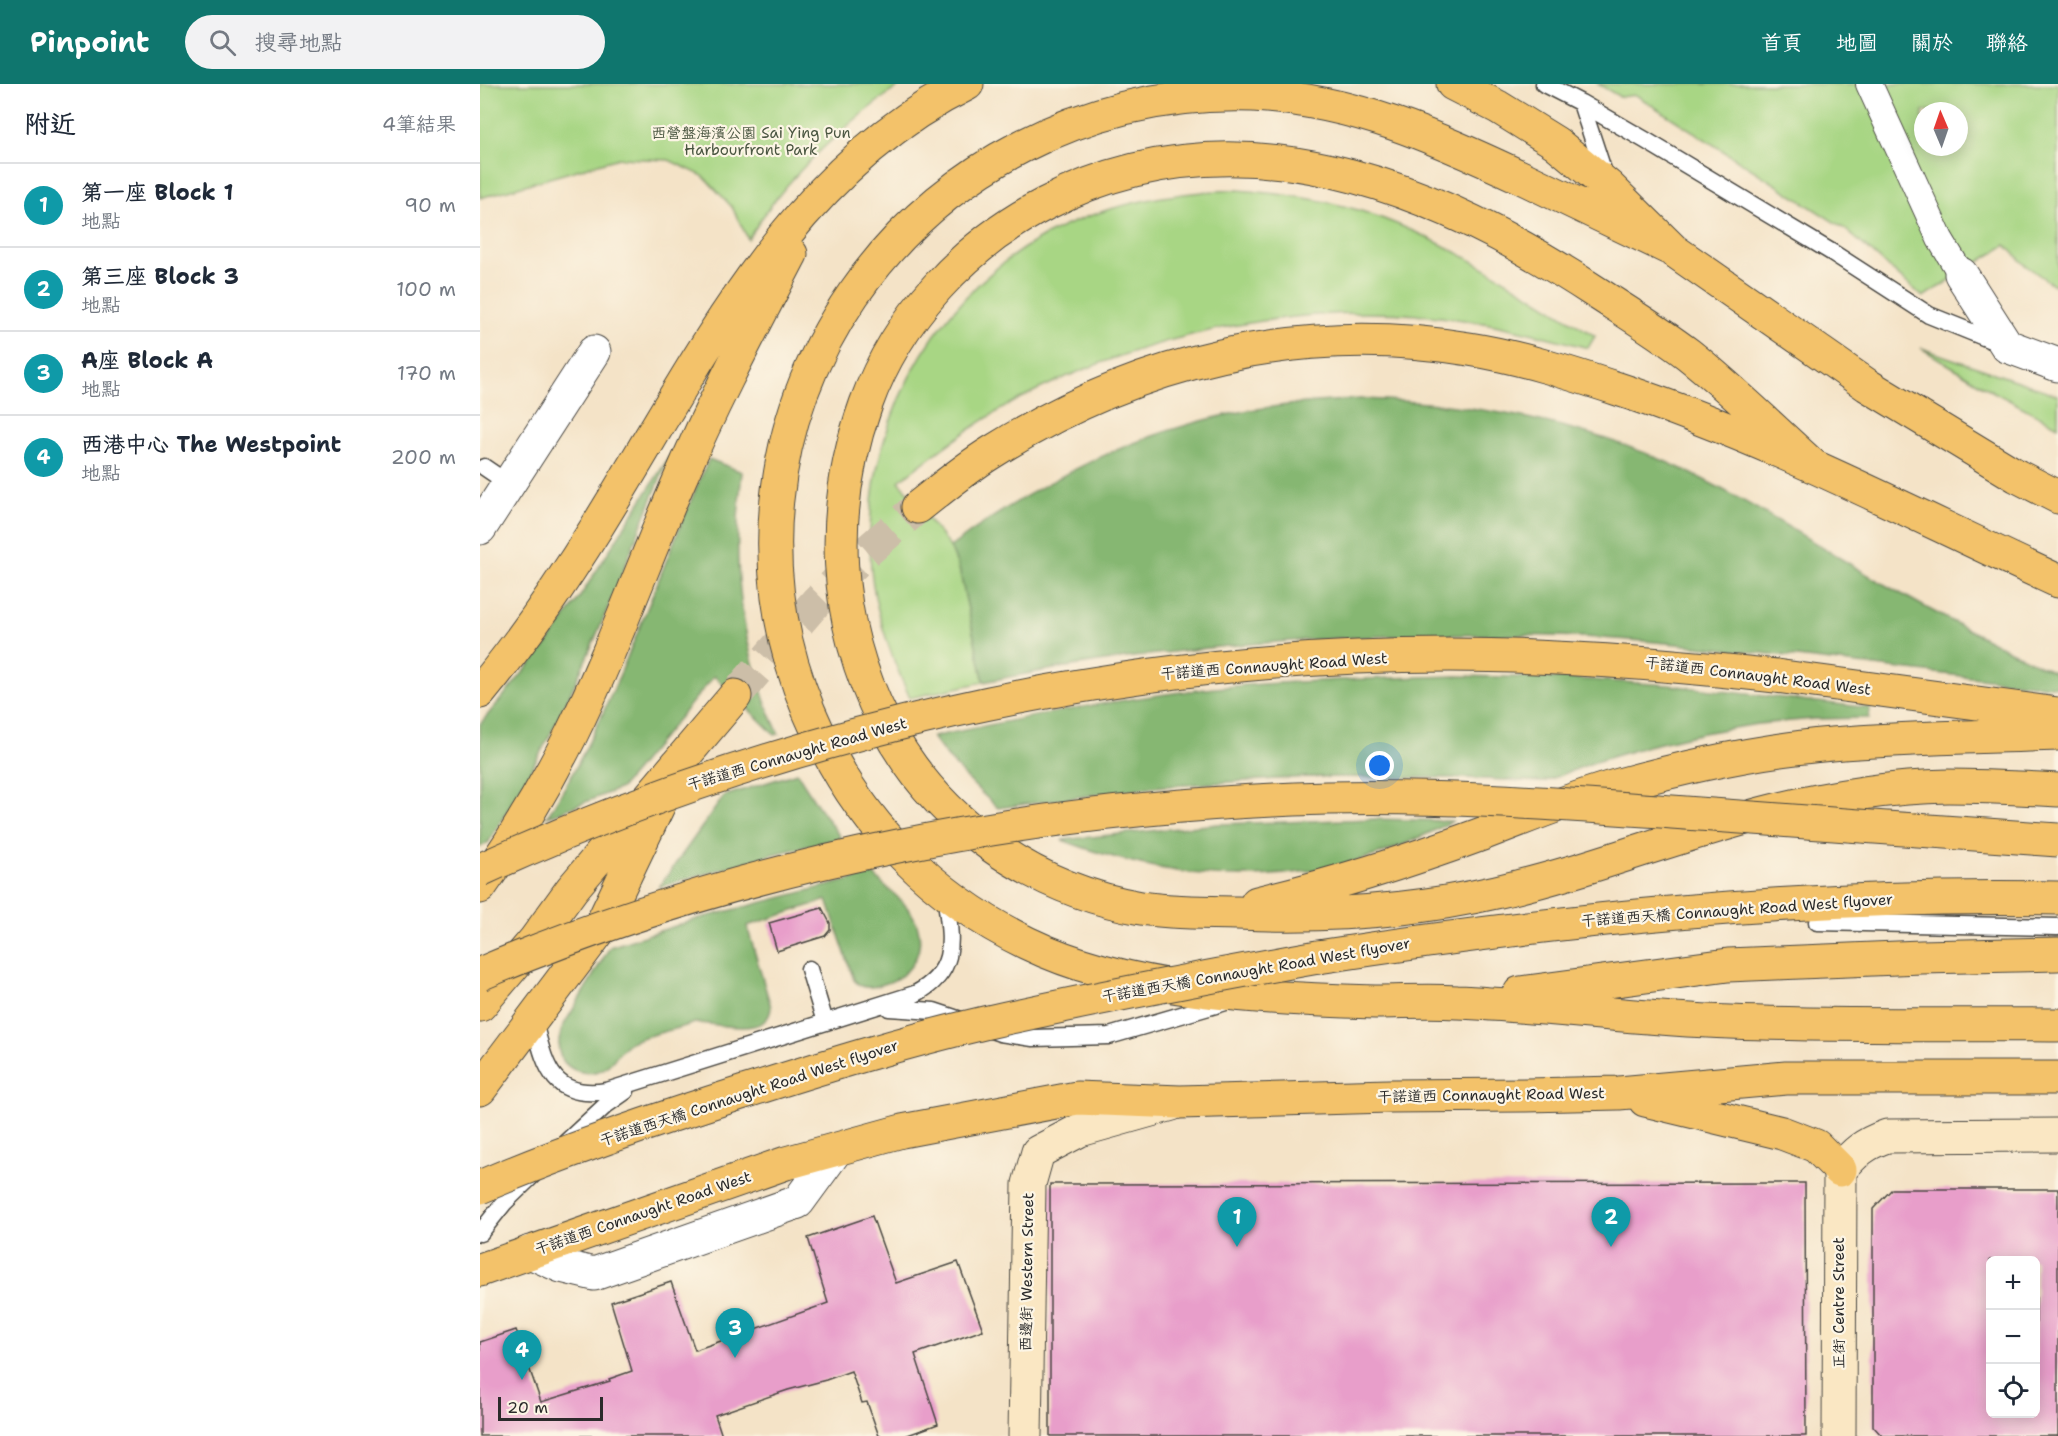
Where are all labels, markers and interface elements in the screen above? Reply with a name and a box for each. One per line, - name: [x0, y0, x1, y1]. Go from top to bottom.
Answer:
- search box: [185, 15, 605, 69]
- text: Pinpoint: [30, 23, 149, 61]
- icon: search: [206, 26, 239, 59]
- text: 搜尋地點: [254, 28, 342, 57]
- text: 首頁: [1761, 29, 1803, 57]
- text: 地圖: [1836, 29, 1878, 57]
- text: 關於: [1911, 29, 1953, 57]
- text: 聯絡: [1986, 29, 2028, 57]
- north arrow: [1914, 102, 1968, 156]
- text: 附近: [24, 106, 76, 141]
- text: 4筆結果: [382, 111, 456, 137]
- park label: 西營盤海濱公園 Sai Ying Pun Harbourfront Park: [651, 123, 851, 160]
- text: 第一座 Block 1: [81, 178, 233, 207]
- text: 1: [39, 192, 48, 218]
- text: 90 m: [404, 192, 456, 218]
- text: 地點: [81, 208, 121, 234]
- text: 第三座 Block 3: [81, 262, 239, 291]
- text: 2: [37, 276, 51, 302]
- text: 100 m: [396, 276, 456, 302]
- text: 地點: [81, 292, 121, 318]
- text: A座 Block A: [81, 346, 213, 375]
- text: 3: [37, 360, 51, 386]
- text: 170 m: [397, 360, 456, 386]
- text: 地點: [81, 376, 121, 402]
- text: 西港中心 The Westpoint: [81, 430, 341, 459]
- text: 4: [37, 444, 51, 470]
- text: 200 m: [391, 444, 456, 470]
- text: 地點: [81, 460, 121, 486]
- street label: 干諾道西 Connaught Road West: [1160, 648, 1388, 684]
- street label: 干諾道西 Connaught Road West: [1644, 652, 1872, 700]
- street label: 干諾道西 Connaught Road West: [685, 713, 909, 795]
- your location: [1365, 751, 1394, 780]
- street label: 干諾道西天橋 Connaught Road West flyover: [1580, 889, 1894, 931]
- street label: 干諾道西天橋 Connaught Road West flyover: [1100, 933, 1412, 1007]
- street label: 干諾道西天橋 Connaught Road West flyover: [597, 1035, 901, 1151]
- street label: 干諾道西 Connaught Road West: [1377, 1083, 1605, 1107]
- street label: 干諾道西 Connaught Road West: [532, 1166, 754, 1260]
- street label: 西邊街 Western Street: [1016, 1193, 1038, 1351]
- pin: 1: [1218, 1198, 1257, 1247]
- pin: 2: [1592, 1198, 1630, 1247]
- street label: 正街 Centre Street: [1829, 1237, 1849, 1369]
- map controls: [1986, 1256, 2040, 1418]
- button: +: [1986, 1256, 2040, 1310]
- pin: 3: [716, 1308, 754, 1358]
- button: −: [1986, 1310, 2040, 1364]
- pin: 4: [502, 1330, 542, 1380]
- button: locate: [1986, 1364, 2040, 1418]
- scale bar: [498, 1394, 603, 1422]
- text: 20 m: [507, 1397, 548, 1418]

